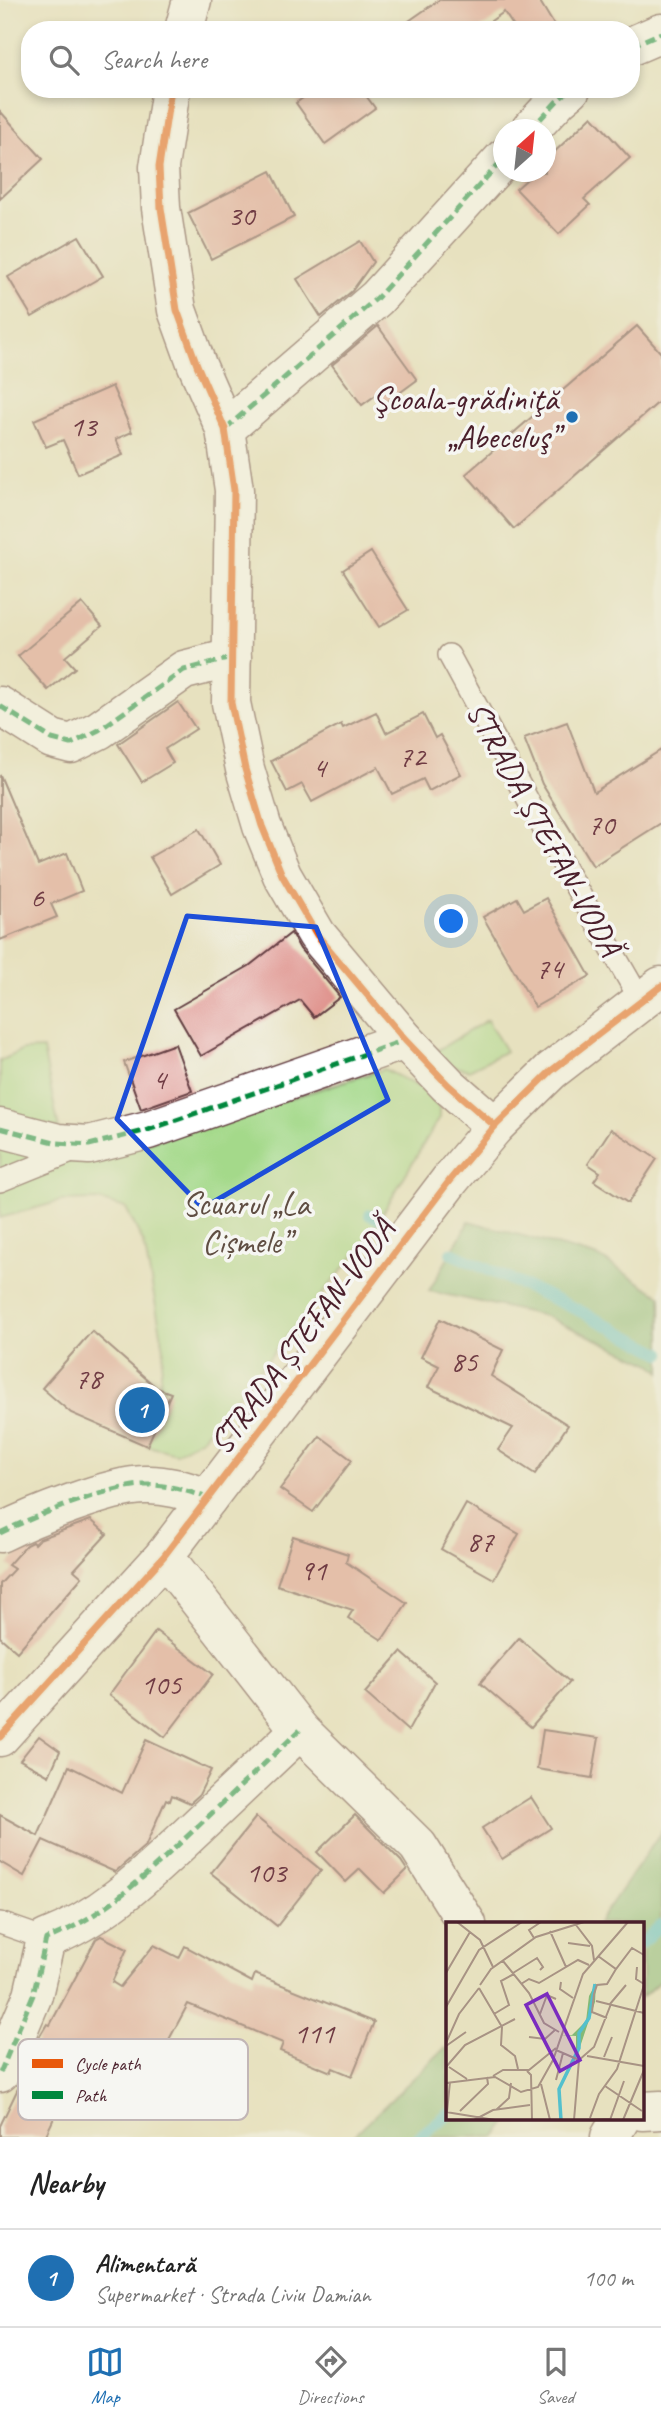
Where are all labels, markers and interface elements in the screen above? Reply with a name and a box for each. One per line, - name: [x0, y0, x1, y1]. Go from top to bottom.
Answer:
- search box: [21, 21, 640, 98]
- icon: search: [45, 41, 83, 79]
- text: Search here: [101, 43, 207, 76]
- north arrow: [493, 119, 556, 182]
- house number: 30: [228, 196, 257, 234]
- place label: Şcoala-grădiniţă „Abeceluş”: [372, 378, 565, 458]
- house number: 13: [70, 407, 99, 445]
- marker: Şcoala-grădiniţă „Abeceluş”: [564, 409, 580, 425]
- street label: STRADA ȘTEFAN-VODĂ: [457, 694, 634, 968]
- house number: 72: [399, 737, 428, 775]
- house number: 4: [312, 748, 328, 786]
- house number: 70: [588, 805, 617, 843]
- house number: 6: [30, 878, 45, 916]
- your location: [434, 904, 468, 938]
- house number: 74: [536, 949, 565, 987]
- house number: 4: [152, 1060, 168, 1098]
- park label: Scuarul „La Cișmele”: [182, 1183, 312, 1263]
- street label: STRADA ȘTEFAN-VODĂ: [200, 1206, 407, 1463]
- house number: 85: [451, 1342, 479, 1380]
- house number: 78: [75, 1359, 104, 1397]
- pin: 1: [119, 1384, 165, 1436]
- house number: 87: [467, 1522, 495, 1560]
- house number: 91: [300, 1551, 328, 1589]
- house number: 105: [141, 1665, 183, 1703]
- house number: 103: [246, 1853, 289, 1891]
- inset map: [446, 1922, 644, 2120]
- house number: 111: [294, 2014, 336, 2052]
- legend: [18, 2039, 248, 2120]
- text: Cycle path: [75, 2052, 141, 2076]
- text: Path: [75, 2084, 108, 2108]
- text: Nearby: [28, 2164, 104, 2202]
- text: Alimentară: [95, 2247, 195, 2280]
- text: 1: [46, 2264, 56, 2293]
- text: 100 m: [584, 2264, 633, 2293]
- text: Supermarket · Strada Liviu Damian: [95, 2280, 371, 2309]
- tab: Map: [86, 2343, 124, 2409]
- tab: Directions: [297, 2343, 364, 2409]
- tab: Saved: [537, 2343, 575, 2409]

